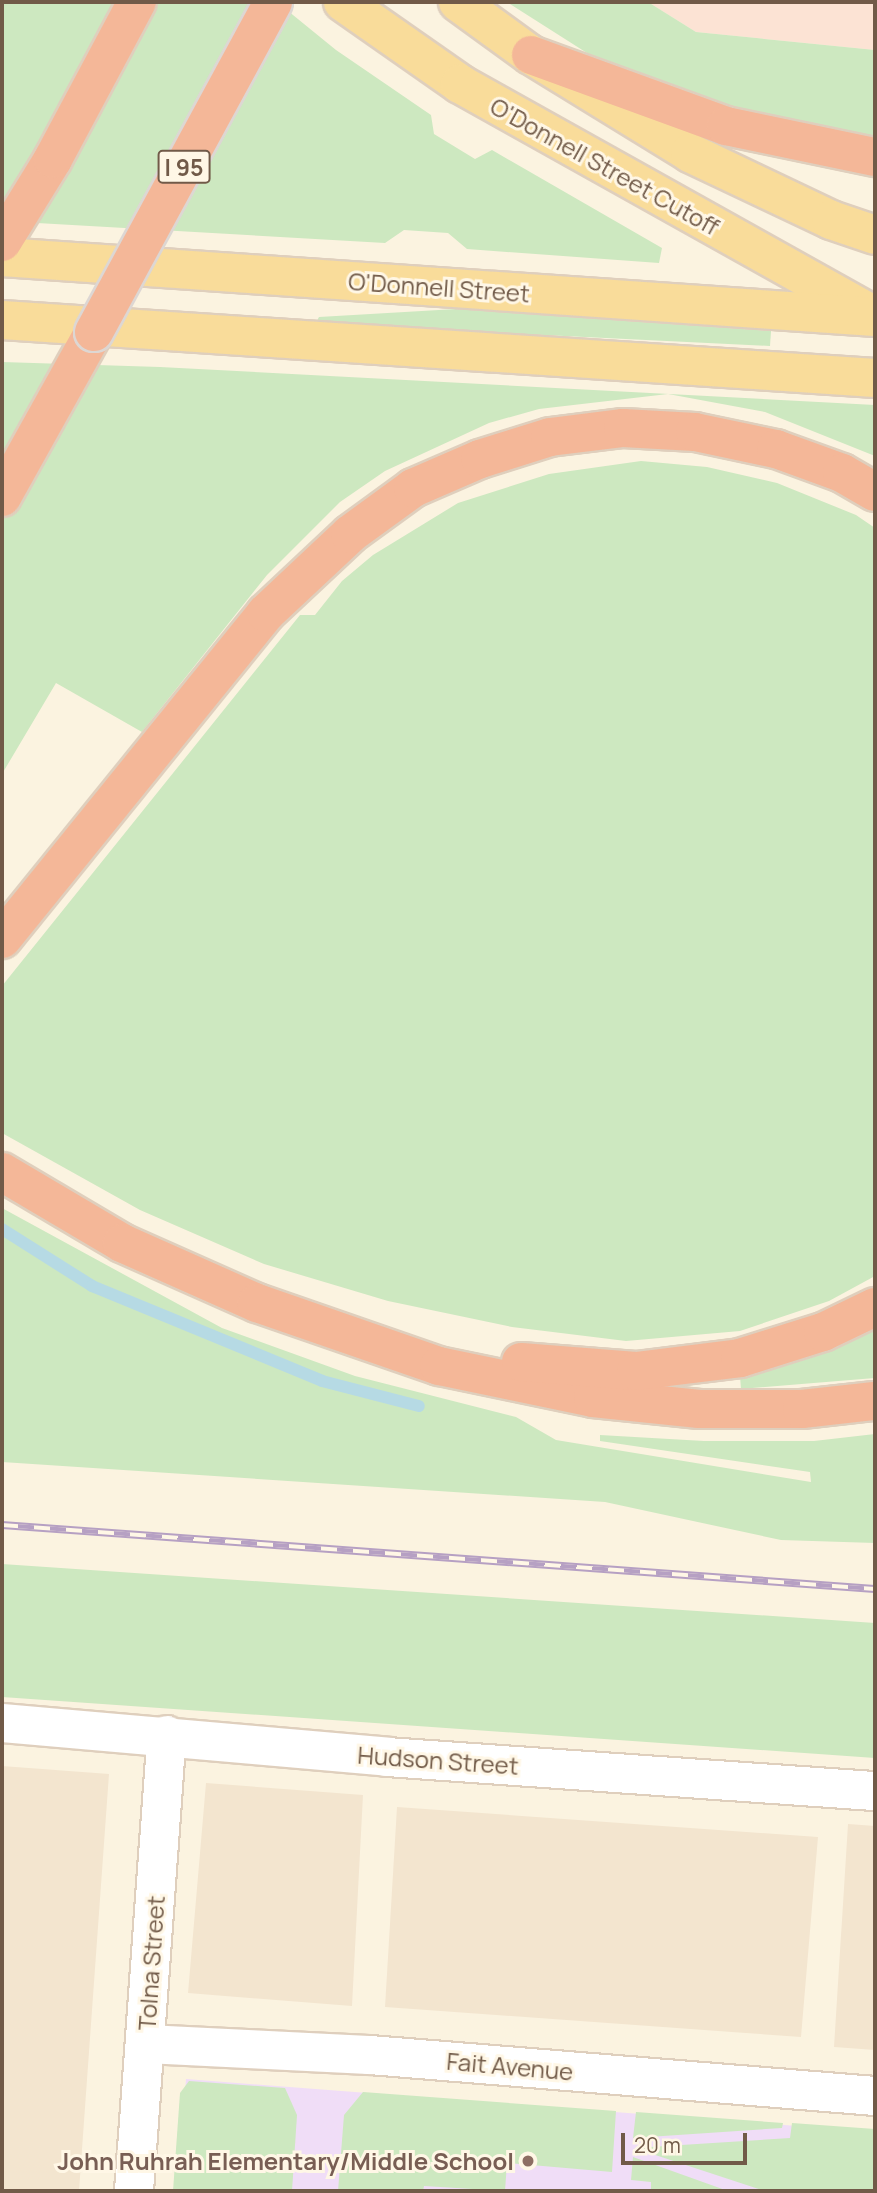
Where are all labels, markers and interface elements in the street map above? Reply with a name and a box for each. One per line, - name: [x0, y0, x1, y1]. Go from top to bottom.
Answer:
- street label: O'Donnell Street Cutoff: [486, 91, 724, 241]
- road number: I 95: [156, 148, 212, 186]
- street label: O'Donnell Street: [347, 266, 531, 308]
- street label: Hudson Street: [357, 1740, 519, 1780]
- street label: Tolna Street: [132, 1895, 170, 2031]
- street label: Fait Avenue: [445, 2046, 575, 2086]
- scale bar: [625, 2120, 751, 2164]
- text: 20 m: [634, 2131, 681, 2159]
- place label: John Ruhrah Elementary/Middle School: [57, 2147, 514, 2175]
- marker: John Ruhrah Elementary/Middle School: [520, 2153, 536, 2169]

